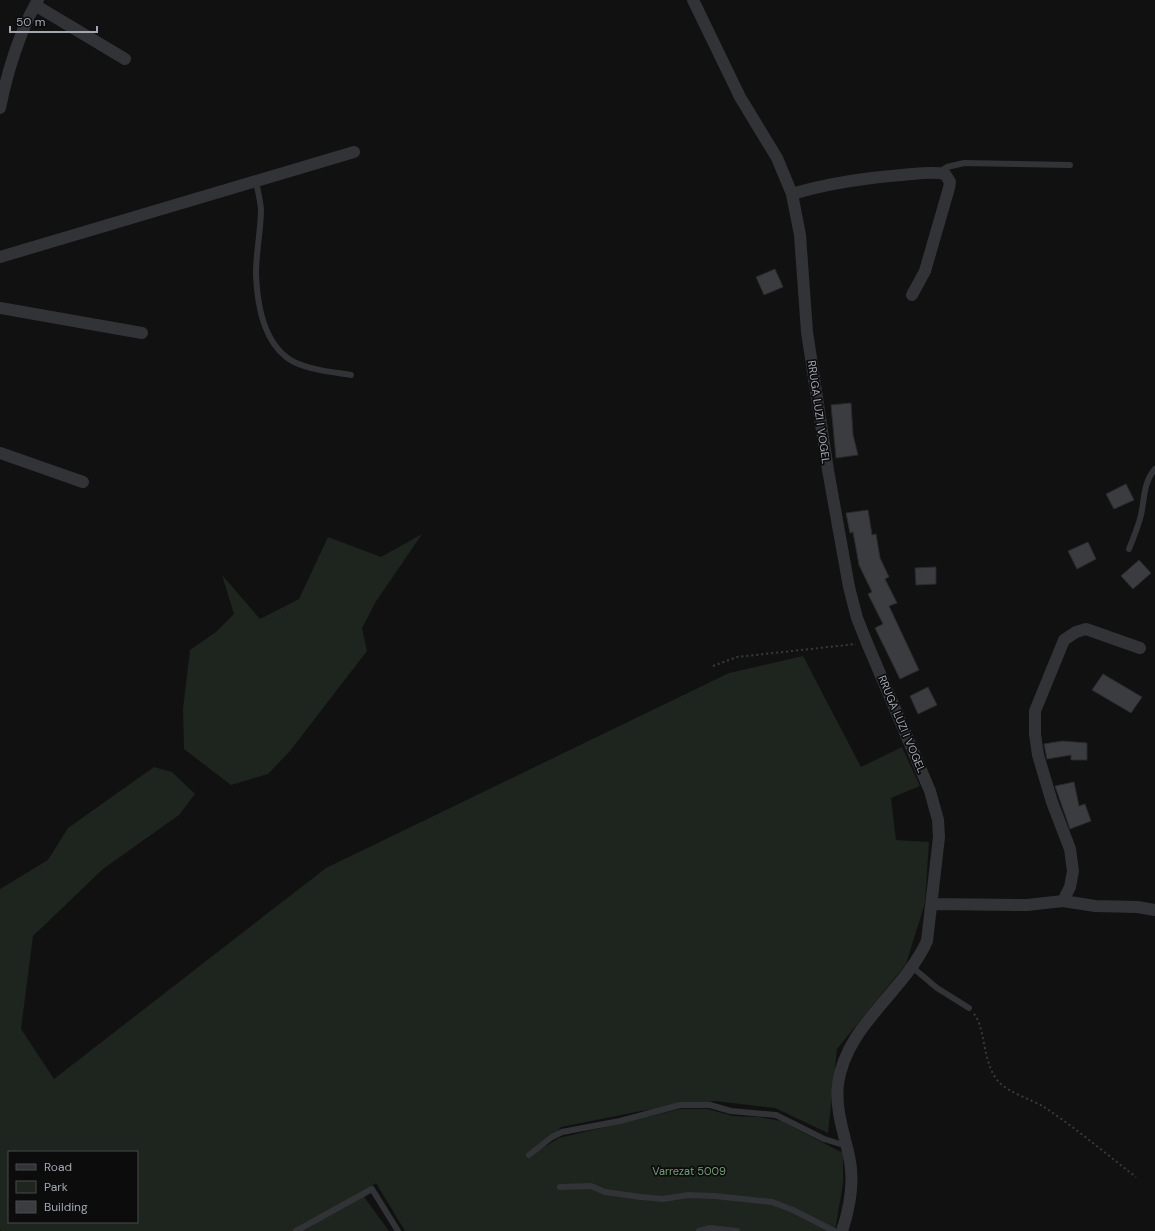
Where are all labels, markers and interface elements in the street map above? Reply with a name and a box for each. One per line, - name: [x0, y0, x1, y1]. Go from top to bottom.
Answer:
- scale bar: [10, 8, 97, 34]
- text: 50 m: [16, 14, 45, 30]
- street label: RRUGA LUZI I VOGEL: [805, 359, 833, 465]
- street label: RRUGA LUZI I VOGEL: [875, 673, 929, 775]
- legend: [8, 1151, 138, 1223]
- text: Road: [44, 1159, 72, 1175]
- park label: Varrezat 5009: [652, 1164, 726, 1178]
- text: Park: [44, 1179, 68, 1195]
- text: Building: [44, 1199, 88, 1215]

